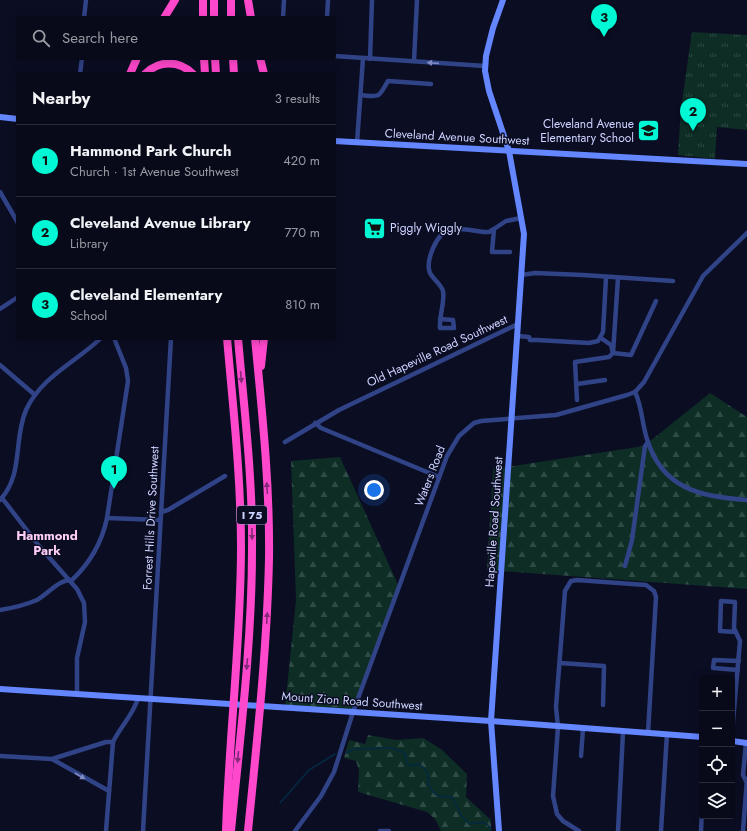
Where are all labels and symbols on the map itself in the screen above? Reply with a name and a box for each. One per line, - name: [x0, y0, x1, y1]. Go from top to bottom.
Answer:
- pin: 3: [591, 4, 617, 37]
- one-way arrow: [427, 59, 439, 66]
- pin: 2: [680, 98, 706, 131]
- place label: Cleveland Avenue Elementary School: [540, 115, 634, 147]
- school or university icon: Cleveland Avenue Elementary School: [636, 118, 662, 144]
- street label: Cleveland Avenue Southwest: [384, 124, 530, 150]
- supermarket icon: Piggly Wiggly: [362, 215, 388, 241]
- place label: Piggly Wiggly: [390, 219, 462, 237]
- street label: Old Hapeville Road Southwest: [364, 310, 510, 392]
- one-way arrow: [238, 371, 245, 383]
- street label: Waters Road: [410, 443, 450, 509]
- street label: Forrest Hills Drive Southwest: [138, 445, 164, 590]
- pin: 1: [101, 456, 127, 489]
- street label: Hapeville Road Southwest: [480, 456, 508, 588]
- your location: [364, 480, 384, 500]
- one-way arrow: [264, 481, 270, 494]
- road number: I 75: [237, 506, 267, 524]
- district label: Hammond Park: [16, 526, 78, 560]
- one-way arrow: [249, 528, 255, 541]
- one-way arrow: [263, 612, 270, 624]
- one-way arrow: [243, 658, 250, 670]
- street label: Mount Zion Road Southwest: [281, 687, 423, 715]
- one-way arrow: [235, 751, 242, 763]
- one-way arrow: [74, 772, 86, 779]

